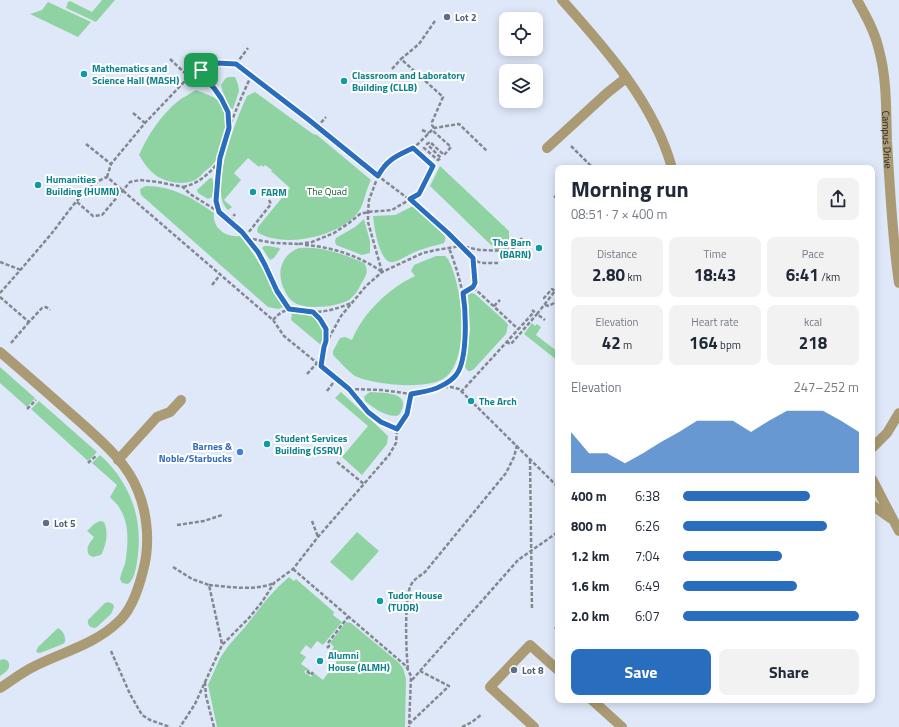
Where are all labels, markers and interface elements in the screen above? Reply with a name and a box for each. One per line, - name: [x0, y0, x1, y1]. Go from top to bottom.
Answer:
- place label: Lot 2: [455, 10, 476, 25]
- marker: Lot 2: [442, 12, 452, 22]
- map controls: [499, 12, 543, 108]
- button: locate: [499, 12, 543, 56]
- pin: [184, 53, 218, 87]
- icon: arrive: [190, 59, 212, 81]
- place label: Mathematics and Science Hall (MASH): [92, 61, 179, 88]
- button: layers: [499, 64, 543, 108]
- place label: Classroom and Laboratory Building (CLLB): [352, 68, 465, 95]
- marker: Mathematics and Science Hall (MASH): [79, 69, 89, 79]
- marker: Classroom and Laboratory Building (CLLB): [339, 76, 349, 86]
- street label: Campus Drive: [878, 110, 896, 169]
- place label: Humanities Building (HUMN): [46, 172, 119, 199]
- text: Morning run: [571, 172, 689, 206]
- button: share: [817, 178, 859, 220]
- marker: Humanities Building (HUMN): [33, 180, 43, 190]
- park label: The Quad: [307, 184, 347, 199]
- place label: FARM: [261, 185, 287, 200]
- marker: FARM: [248, 187, 258, 197]
- text: 08:51 · 7 × 400 m: [571, 204, 667, 224]
- place label: The Barn (BARN): [492, 235, 531, 262]
- marker: The Barn (BARN): [534, 243, 544, 253]
- text: Distance: [597, 246, 637, 262]
- text: Time: [704, 246, 726, 262]
- text: Pace: [802, 246, 824, 262]
- text: 2.80: [592, 262, 625, 288]
- text: 18:43: [694, 262, 736, 288]
- text: 6:41: [786, 262, 819, 288]
- text: km: [625, 269, 642, 285]
- text: /km: [819, 269, 840, 285]
- text: Elevation: [596, 314, 638, 330]
- text: Heart rate: [691, 314, 739, 330]
- text: kcal: [804, 314, 822, 330]
- text: 42: [602, 330, 621, 356]
- text: 164: [689, 330, 718, 356]
- text: 218: [799, 330, 827, 356]
- text: m: [621, 337, 632, 353]
- text: bpm: [718, 337, 741, 353]
- text: Elevation: [571, 377, 622, 397]
- text: 247–252 m: [793, 377, 859, 397]
- place label: The Arch: [479, 394, 517, 409]
- marker: The Arch: [466, 396, 476, 406]
- place label: Student Services Building (SSRV): [275, 431, 348, 458]
- place label: Barnes & Noble/Starbucks: [159, 439, 232, 466]
- marker: Student Services Building (SSRV): [262, 439, 272, 449]
- marker: Barnes & Noble/Starbucks: [235, 447, 245, 457]
- text: 400 m: [571, 486, 607, 506]
- text: 6:38: [635, 486, 660, 506]
- place label: Lot 5: [54, 516, 76, 531]
- text: 800 m: [571, 516, 607, 536]
- text: 6:26: [635, 516, 660, 536]
- marker: Lot 5: [41, 518, 51, 528]
- text: 1.2 km: [571, 546, 609, 566]
- text: 7:04: [635, 546, 660, 566]
- text: 1.6 km: [571, 576, 609, 596]
- text: 6:49: [635, 576, 660, 596]
- place label: Tudor House (TUDR): [388, 588, 442, 615]
- marker: Tudor House (TUDR): [375, 596, 385, 606]
- text: 2.0 km: [571, 606, 609, 626]
- text: 6:07: [635, 606, 660, 626]
- place label: Alumni House (ALMH): [328, 648, 390, 675]
- button: Save: [571, 649, 711, 695]
- button: Share: [719, 649, 859, 695]
- marker: Alumni House (ALMH): [315, 656, 325, 666]
- place label: Lot 8: [522, 663, 544, 678]
- marker: Lot 8: [509, 665, 519, 675]

